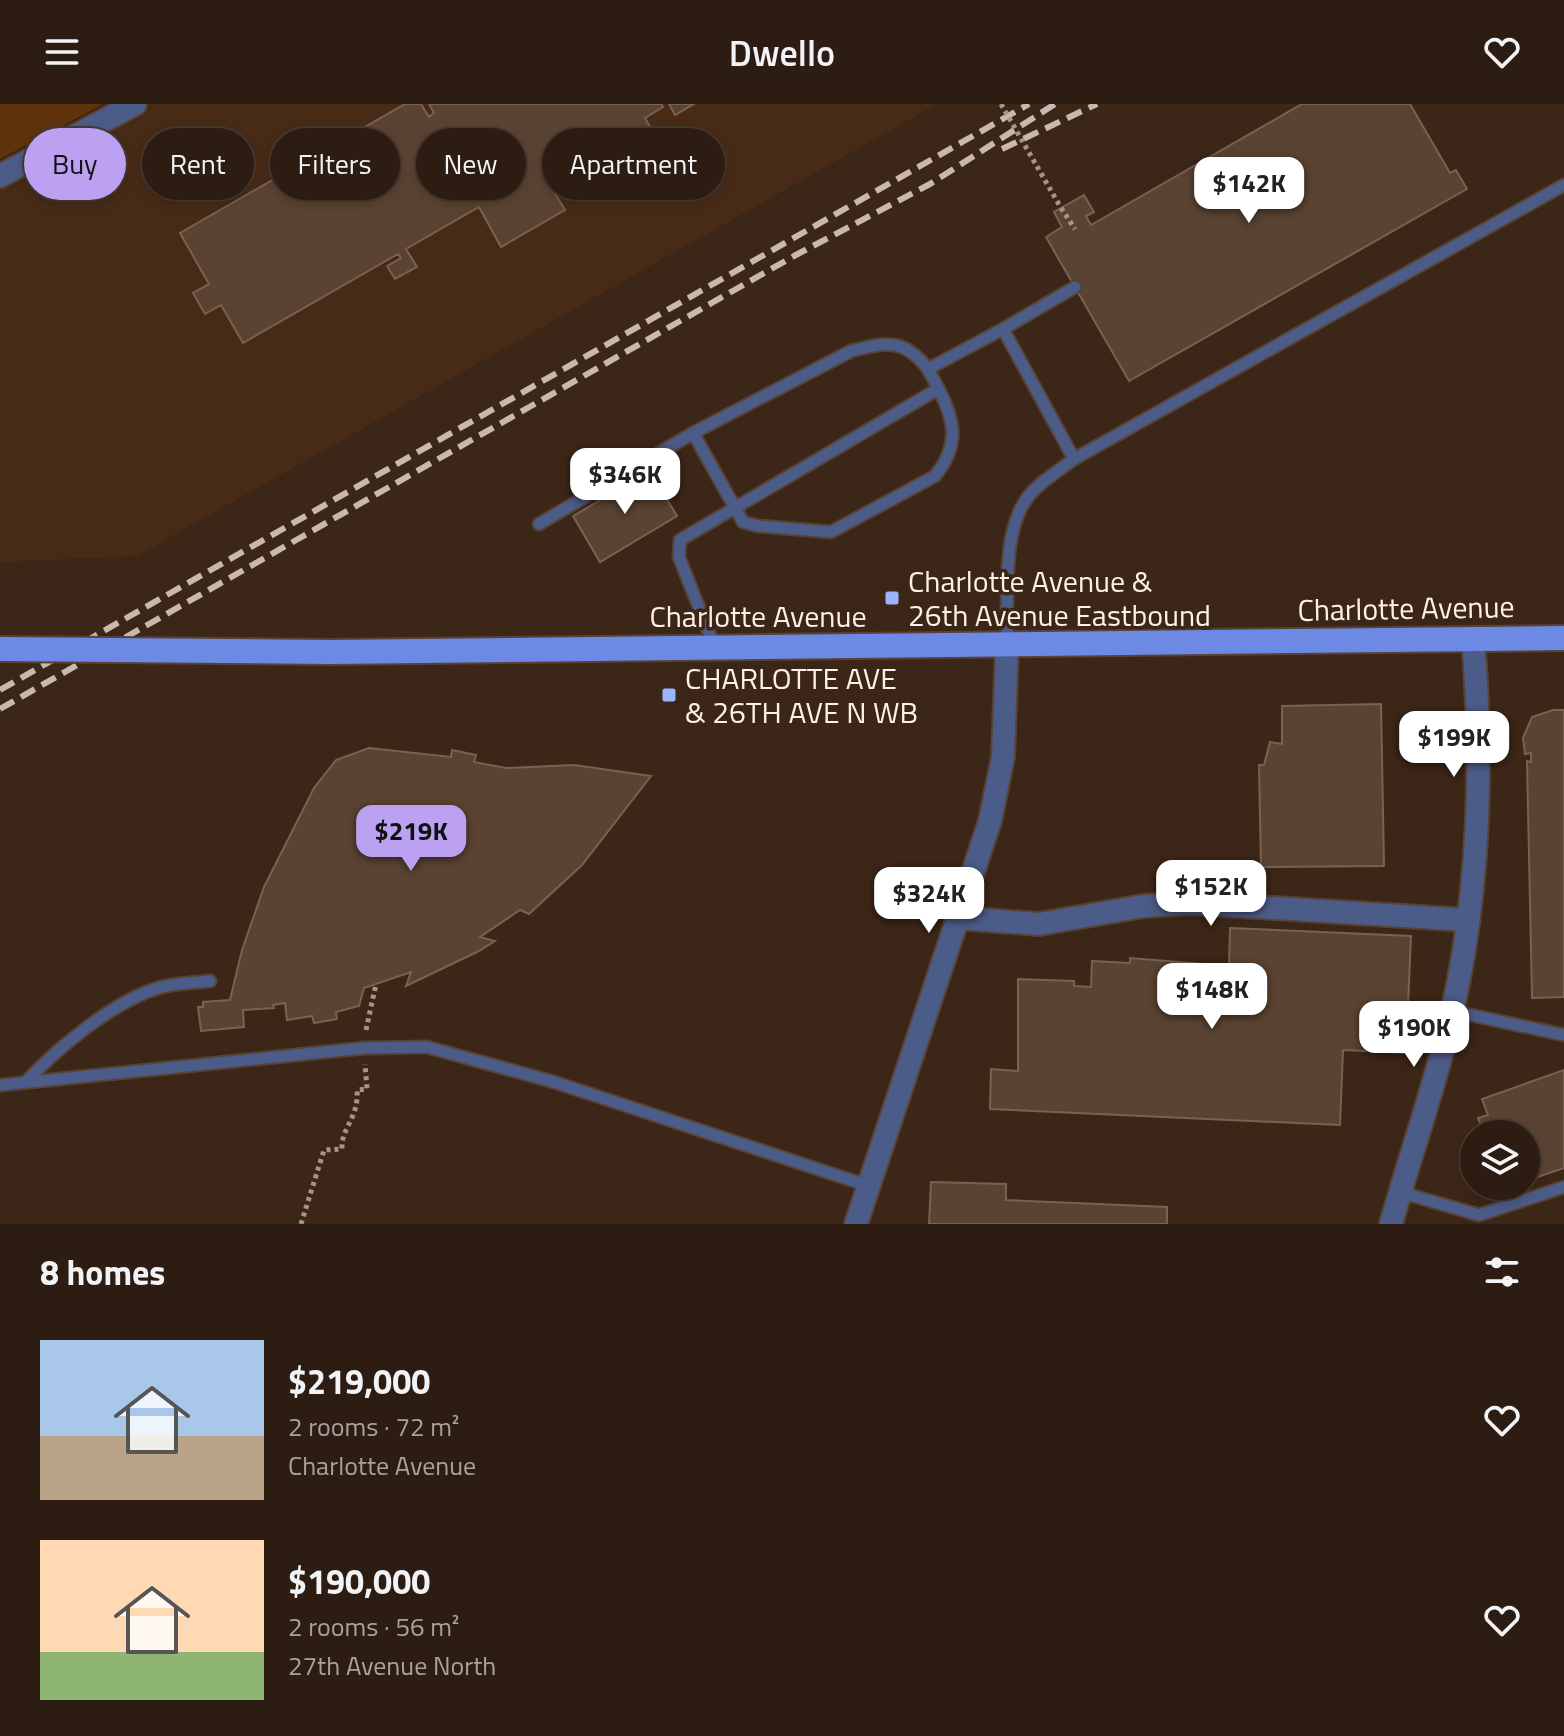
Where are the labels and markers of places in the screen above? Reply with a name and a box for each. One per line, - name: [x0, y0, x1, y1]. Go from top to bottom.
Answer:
- pin: $142K: [1193, 157, 1305, 225]
- pin: $346K: [569, 448, 681, 516]
- place label: Charlotte Avenue & 26th Avenue Eastbound: [908, 558, 1211, 638]
- marker: Charlotte Avenue & 26th Avenue Eastbound: [883, 589, 901, 607]
- place label: CHARLOTTE AVE & 26TH AVE N WB: [685, 655, 918, 735]
- marker: CHARLOTTE AVE & 26TH AVE N WB: [660, 686, 678, 704]
- pin: $199K: [1398, 711, 1510, 779]
- pin: $219K: [355, 805, 467, 873]
- pin: $152K: [1155, 860, 1267, 928]
- pin: $324K: [873, 867, 985, 935]
- pin: $148K: [1156, 963, 1268, 1031]
- pin: $190K: [1358, 1001, 1470, 1069]

